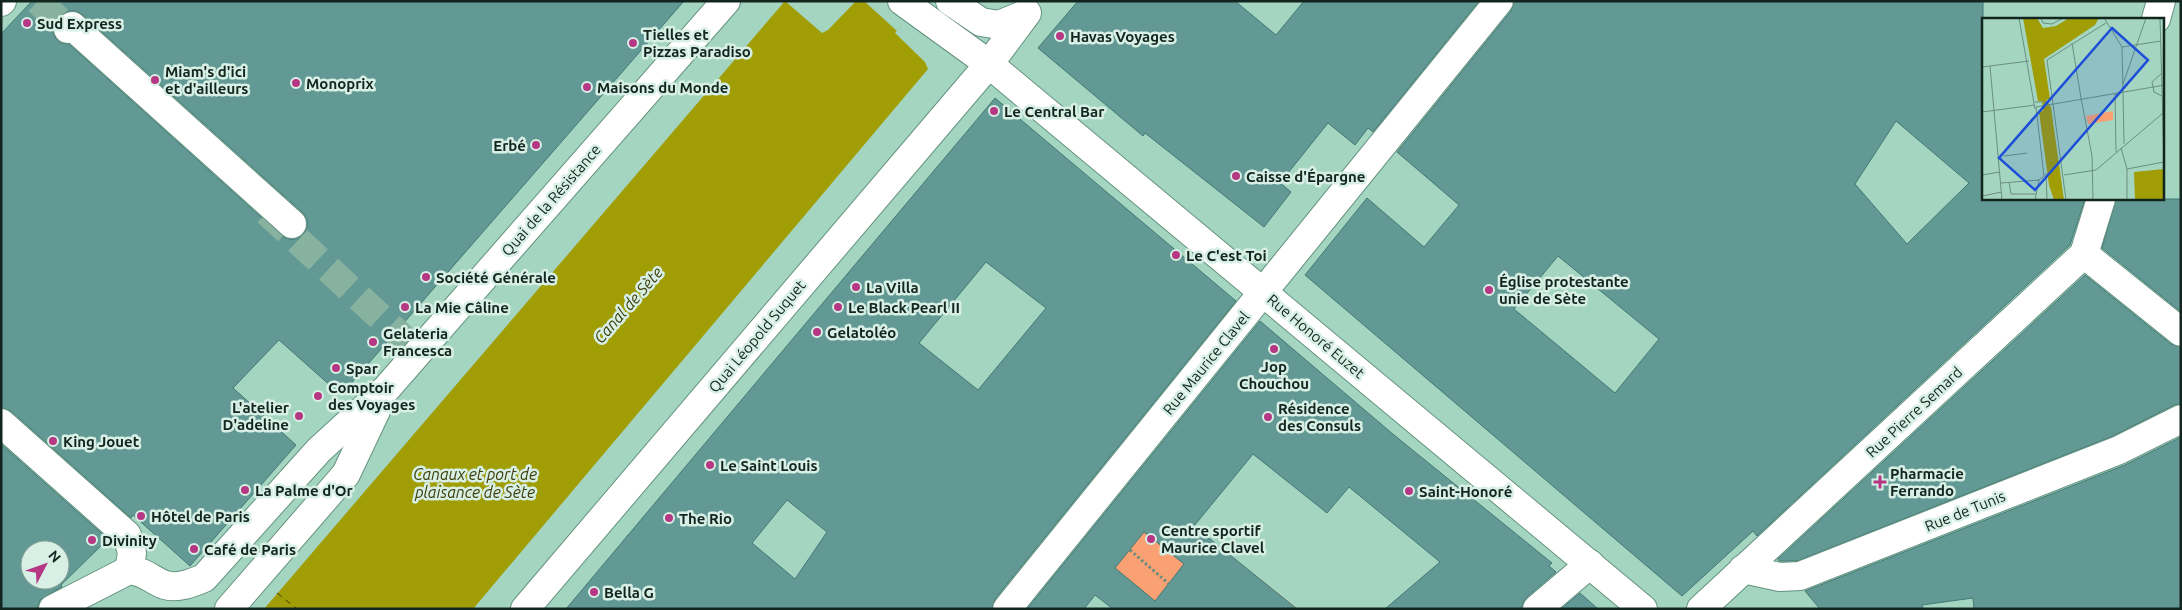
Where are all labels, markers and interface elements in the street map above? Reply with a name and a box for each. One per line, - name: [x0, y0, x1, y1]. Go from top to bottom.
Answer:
- place label: Sud Express: [37, 15, 122, 32]
- marker: Sud Express: [21, 17, 33, 29]
- inset map: [1982, 18, 2164, 200]
- place label: Tielles et Pizzas Paradiso: [643, 26, 751, 60]
- place label: Havas Voyages: [1070, 28, 1175, 45]
- marker: Havas Voyages: [1054, 30, 1066, 42]
- marker: Tielles et Pizzas Paradiso: [627, 37, 639, 49]
- place label: Miam's d'ici et d'ailleurs: [165, 63, 248, 97]
- marker: Miam's d'ici et d'ailleurs: [149, 74, 161, 86]
- place label: Monoprix: [306, 75, 374, 92]
- marker: Monoprix: [290, 77, 302, 89]
- place label: Maisons du Monde: [597, 79, 728, 96]
- marker: Maisons du Monde: [581, 81, 593, 93]
- place label: Le Central Bar: [1004, 103, 1105, 120]
- marker: Le Central Bar: [988, 105, 1000, 117]
- place label: Erbé: [493, 137, 526, 154]
- marker: Erbé: [530, 139, 542, 151]
- street label: Quai de la Résistance: [498, 141, 604, 259]
- place label: Caisse d'Épargne: [1246, 168, 1365, 185]
- marker: Caisse d'Épargne: [1230, 170, 1242, 182]
- place label: Le C'est Toi: [1186, 247, 1267, 264]
- marker: Le C'est Toi: [1170, 249, 1182, 261]
- water label: Canal de Sète: [590, 263, 666, 347]
- place label: Société Générale: [436, 269, 556, 286]
- marker: Société Générale: [420, 271, 432, 283]
- place label: Église protestante unie de Sète: [1499, 273, 1629, 307]
- street label: Quai Léopold Suquet: [705, 276, 809, 396]
- place label: La Villa: [866, 279, 919, 296]
- marker: La Villa: [850, 281, 862, 293]
- marker: Église protestante unie de Sète: [1483, 284, 1495, 296]
- street label: Rue Honoré Euzet: [1264, 290, 1368, 382]
- place label: La Mie Câline: [415, 299, 509, 316]
- place label: Le Black Pearl II: [848, 299, 960, 316]
- marker: La Mie Câline: [399, 301, 411, 313]
- marker: Le Black Pearl II: [832, 301, 844, 313]
- street label: Rue Maurice Clavel: [1159, 308, 1253, 418]
- place label: Gelatoléo: [827, 324, 896, 341]
- place label: Gelateria Francesca: [383, 325, 452, 359]
- marker: Gelatoléo: [811, 326, 823, 338]
- marker: Gelateria Francesca: [367, 336, 379, 348]
- marker: Jop Chouchou: [1268, 343, 1280, 355]
- place label: Jop Chouchou: [1239, 358, 1309, 392]
- place label: Spar: [346, 360, 379, 377]
- marker: Spar: [330, 362, 342, 374]
- street label: Rue Pierre Semard: [1863, 363, 1965, 461]
- place label: Comptoir des Voyages: [328, 379, 415, 413]
- marker: Comptoir des Voyages: [312, 390, 324, 402]
- place label: L'atelier D'adeline: [223, 399, 290, 433]
- place label: Résidence des Consuls: [1278, 400, 1361, 434]
- marker: L'atelier D'adeline: [293, 410, 305, 422]
- marker: Résidence des Consuls: [1262, 411, 1274, 423]
- place label: King Jouet: [63, 433, 140, 450]
- marker: King Jouet: [47, 435, 59, 447]
- place label: Le Saint Louis: [720, 457, 818, 474]
- marker: Le Saint Louis: [704, 459, 716, 471]
- water label: Canaux et port de plaisance de Sète: [413, 465, 537, 501]
- place label: Pharmacie Ferrando: [1890, 465, 1964, 499]
- marker: Pharmacie Ferrando: [1874, 476, 1886, 488]
- place label: La Palme d'Or: [255, 482, 354, 499]
- place label: Saint-Honoré: [1419, 483, 1512, 500]
- marker: La Palme d'Or: [239, 484, 251, 496]
- marker: Saint-Honoré: [1403, 485, 1415, 497]
- street label: Rue de Tunis: [1922, 487, 2008, 535]
- place label: Hôtel de Paris: [151, 508, 250, 525]
- marker: Hôtel de Paris: [135, 510, 147, 522]
- place label: The Rio: [679, 510, 732, 527]
- marker: The Rio: [663, 512, 675, 524]
- place label: Centre sportif Maurice Clavel: [1161, 522, 1265, 556]
- place label: Divinity: [102, 532, 157, 549]
- marker: Centre sportif Maurice Clavel: [1145, 533, 1157, 545]
- marker: Divinity: [86, 534, 98, 546]
- north arrow: [20, 540, 70, 590]
- place label: Café de Paris: [204, 541, 296, 558]
- marker: Café de Paris: [188, 543, 200, 555]
- text: N: [45, 547, 64, 566]
- place label: Bella G: [604, 584, 654, 601]
- marker: Bella G: [588, 586, 600, 598]

